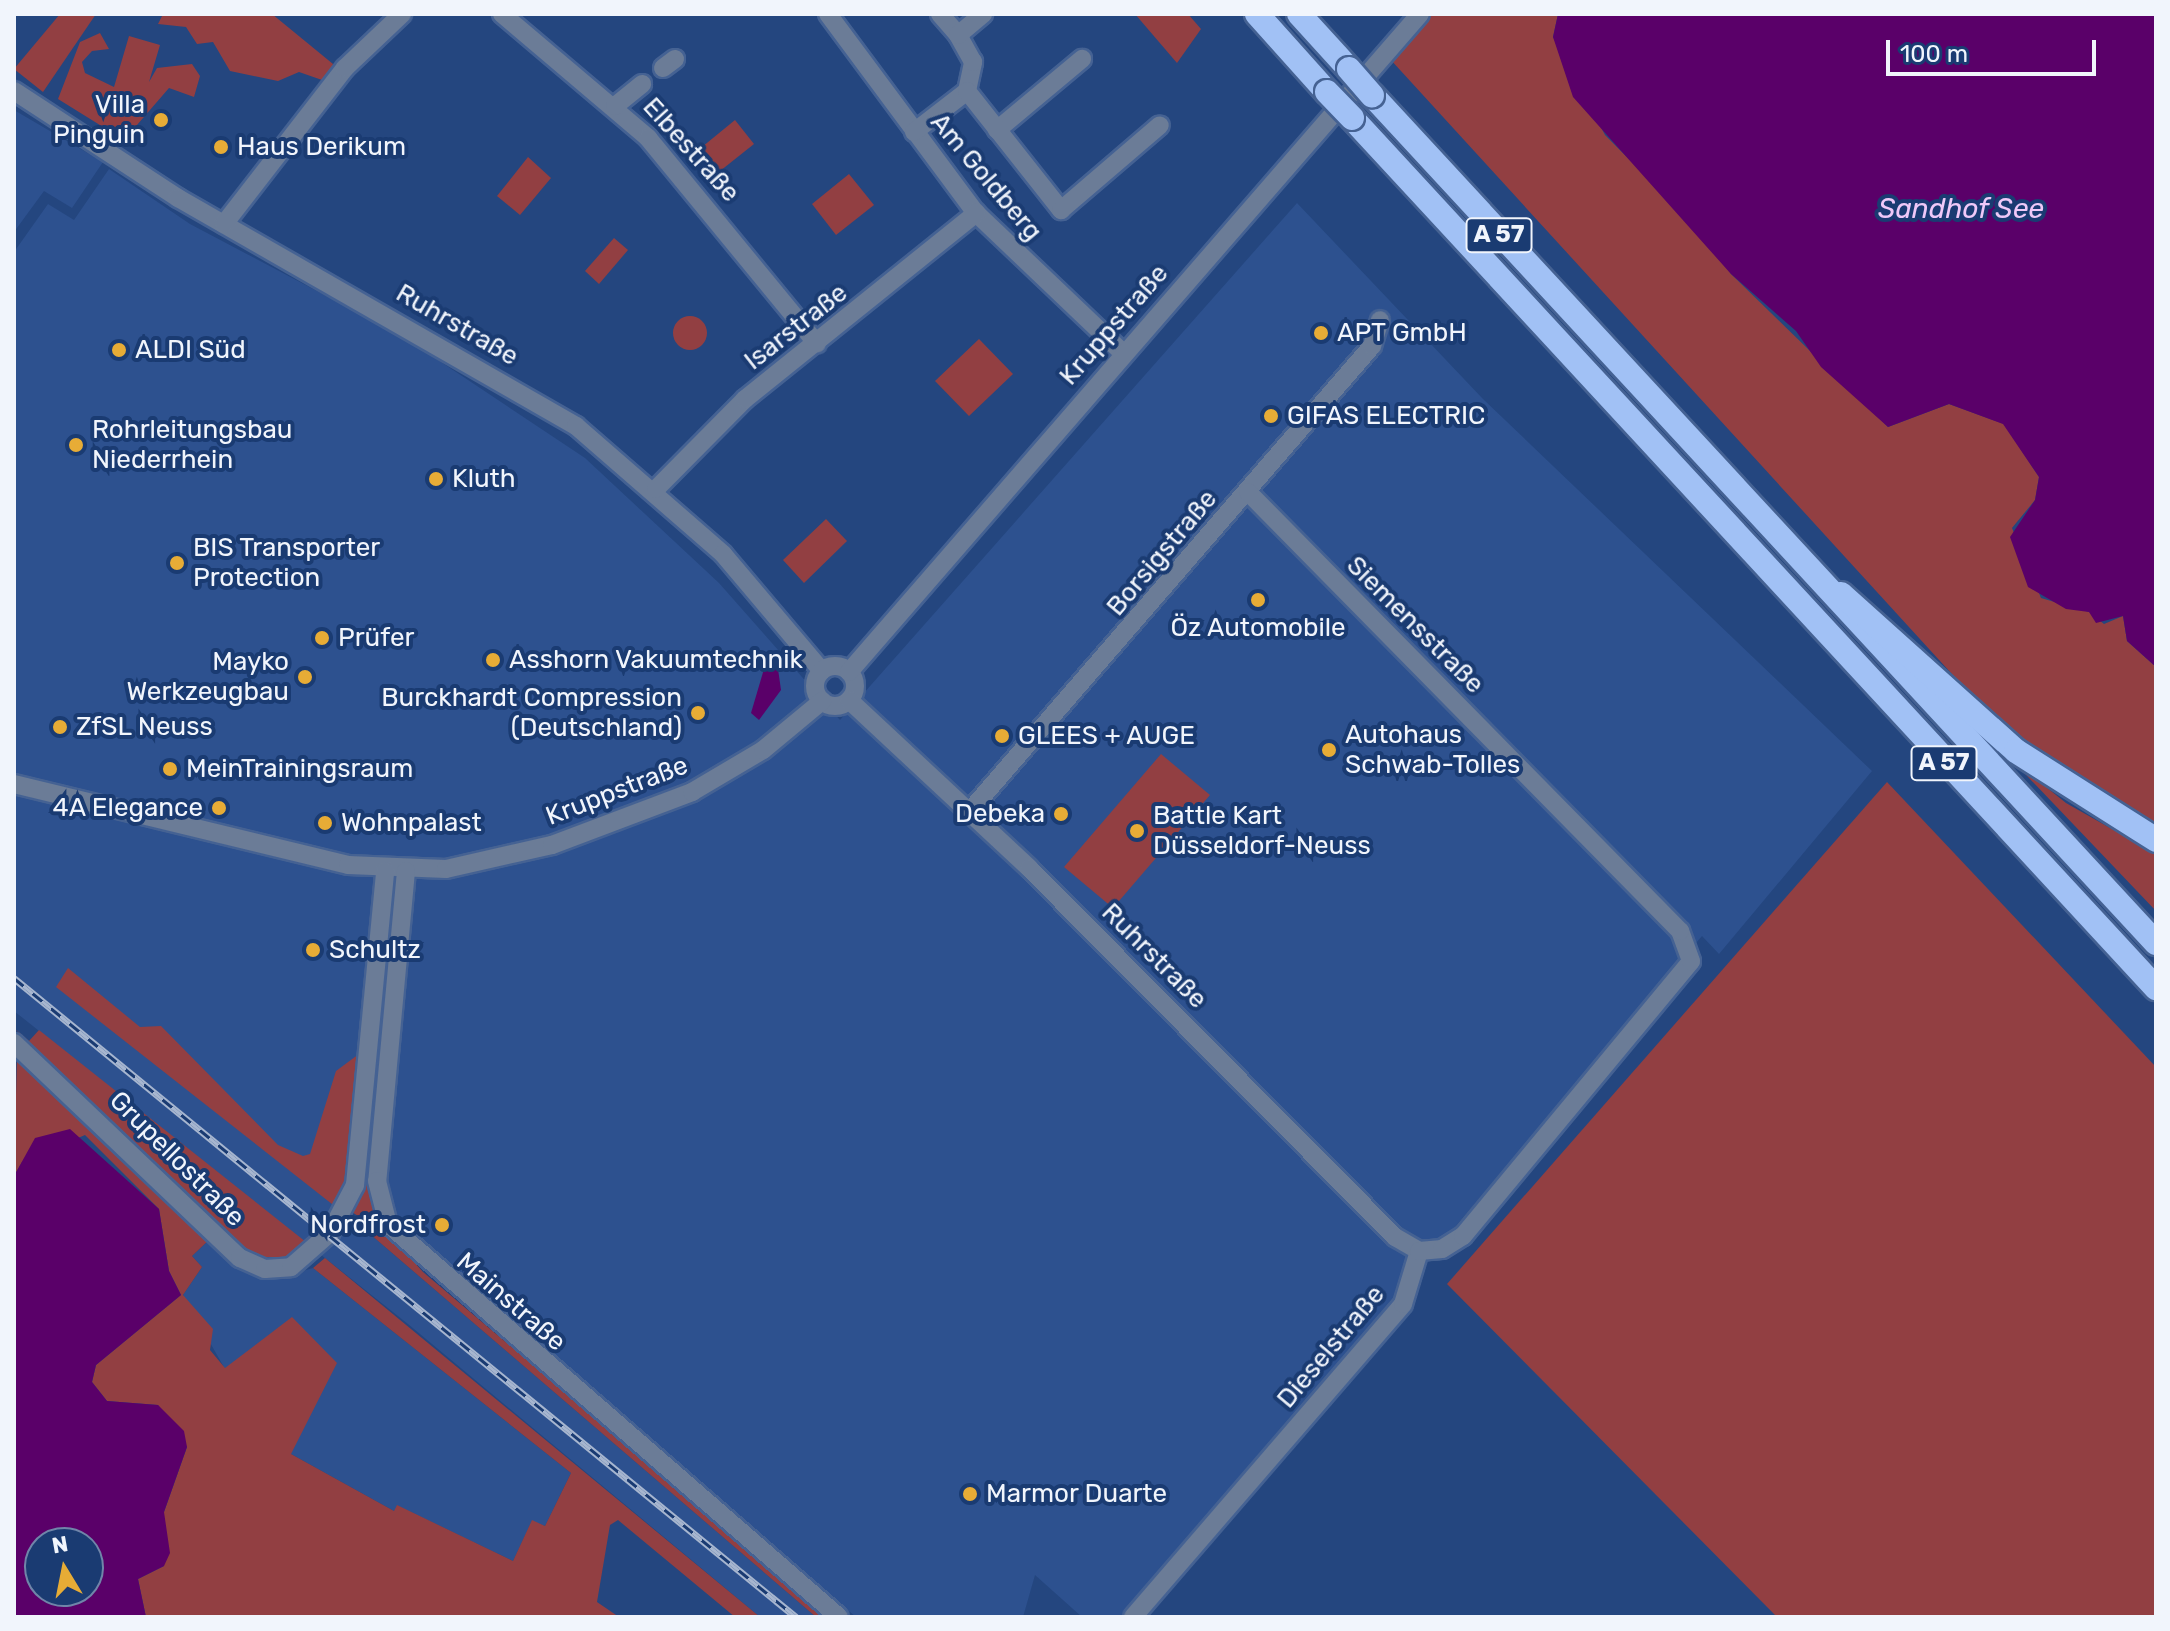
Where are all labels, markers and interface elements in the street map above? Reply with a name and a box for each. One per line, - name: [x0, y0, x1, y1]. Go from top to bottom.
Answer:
- scale bar: [1890, 24, 2100, 74]
- text: 100 m: [1900, 40, 1968, 68]
- place label: Villa Pinguin: [53, 89, 145, 150]
- street label: Elbestraße: [636, 91, 746, 209]
- street label: Am Goldberg: [924, 107, 1048, 247]
- marker: Villa Pinguin: [152, 111, 170, 129]
- place label: Haus Derikum: [237, 131, 406, 163]
- marker: Haus Derikum: [212, 138, 230, 156]
- water label: Sandhof See: [1878, 192, 2044, 226]
- road number: A 57: [1465, 215, 1533, 255]
- street label: Kruppstraße: [1053, 258, 1175, 392]
- street label: Isarstraße: [738, 277, 854, 377]
- street label: Ruhrstraße: [390, 278, 524, 372]
- place label: APT GmbH: [1337, 317, 1467, 349]
- marker: APT GmbH: [1312, 324, 1330, 342]
- place label: ALDI Süd: [135, 334, 246, 366]
- marker: ALDI Süd: [110, 341, 128, 359]
- place label: GIFAS ELECTRIC: [1287, 400, 1485, 432]
- marker: GIFAS ELECTRIC: [1262, 407, 1280, 425]
- place label: Rohrleitungsbau Niederrhein: [92, 414, 293, 476]
- marker: Rohrleitungsbau Niederrhein: [67, 436, 85, 454]
- place label: Kluth: [452, 463, 516, 495]
- marker: Kluth: [427, 470, 445, 488]
- street label: Borsigstraße: [1100, 484, 1224, 622]
- place label: BIS Transporter Protection: [193, 532, 381, 594]
- street label: Siemensstraße: [1340, 550, 1490, 700]
- marker: BIS Transporter Protection: [168, 554, 186, 572]
- marker: Öz Automobile: [1249, 591, 1267, 609]
- place label: Öz Automobile: [1170, 612, 1346, 644]
- place label: Prüfer: [338, 622, 414, 654]
- marker: Prüfer: [313, 629, 331, 647]
- place label: Asshorn Vakuumtechnik: [509, 644, 804, 676]
- place label: Mayko Werkzeugbau: [127, 646, 289, 708]
- marker: Asshorn Vakuumtechnik: [484, 651, 502, 669]
- marker: Mayko Werkzeugbau: [296, 668, 314, 686]
- place label: Burckhardt Compression (Deutschland): [381, 682, 682, 744]
- marker: Burckhardt Compression (Deutschland): [689, 704, 707, 722]
- place label: ZfSL Neuss: [76, 711, 213, 743]
- marker: ZfSL Neuss: [51, 718, 69, 736]
- place label: Autohaus Schwab-Tolles: [1345, 719, 1520, 780]
- place label: GLEES + AUGE: [1018, 720, 1196, 752]
- marker: GLEES + AUGE: [993, 727, 1011, 745]
- marker: Autohaus Schwab-Tolles: [1320, 741, 1338, 759]
- road number: A 57: [1910, 743, 1978, 783]
- street label: Kruppstraße: [542, 750, 692, 832]
- place label: MeinTrainingsraum: [186, 753, 413, 785]
- marker: MeinTrainingsraum: [161, 760, 179, 778]
- place label: 4A Elegance: [52, 792, 203, 824]
- place label: Debeka: [955, 798, 1045, 830]
- marker: 4A Elegance: [210, 799, 228, 817]
- place label: Battle Kart Düsseldorf-Neuss: [1153, 800, 1371, 862]
- marker: Debeka: [1052, 805, 1070, 823]
- place label: Wohnpalast: [341, 807, 482, 839]
- marker: Wohnpalast: [316, 814, 334, 832]
- marker: Battle Kart Düsseldorf-Neuss: [1128, 822, 1146, 840]
- street label: Ruhrstraße: [1095, 897, 1213, 1015]
- place label: Schultz: [329, 934, 421, 966]
- marker: Schultz: [304, 941, 322, 959]
- street label: Grupellostraße: [103, 1085, 251, 1233]
- place label: Nordfrost: [310, 1209, 426, 1241]
- marker: Nordfrost: [433, 1216, 451, 1234]
- street label: Mainstraße: [450, 1246, 572, 1358]
- street label: Dieselstraße: [1271, 1279, 1391, 1415]
- place label: Marmor Duarte: [986, 1478, 1168, 1510]
- marker: Marmor Duarte: [961, 1485, 979, 1503]
- north arrow: [24, 1527, 104, 1607]
- text: N: [50, 1530, 70, 1560]

